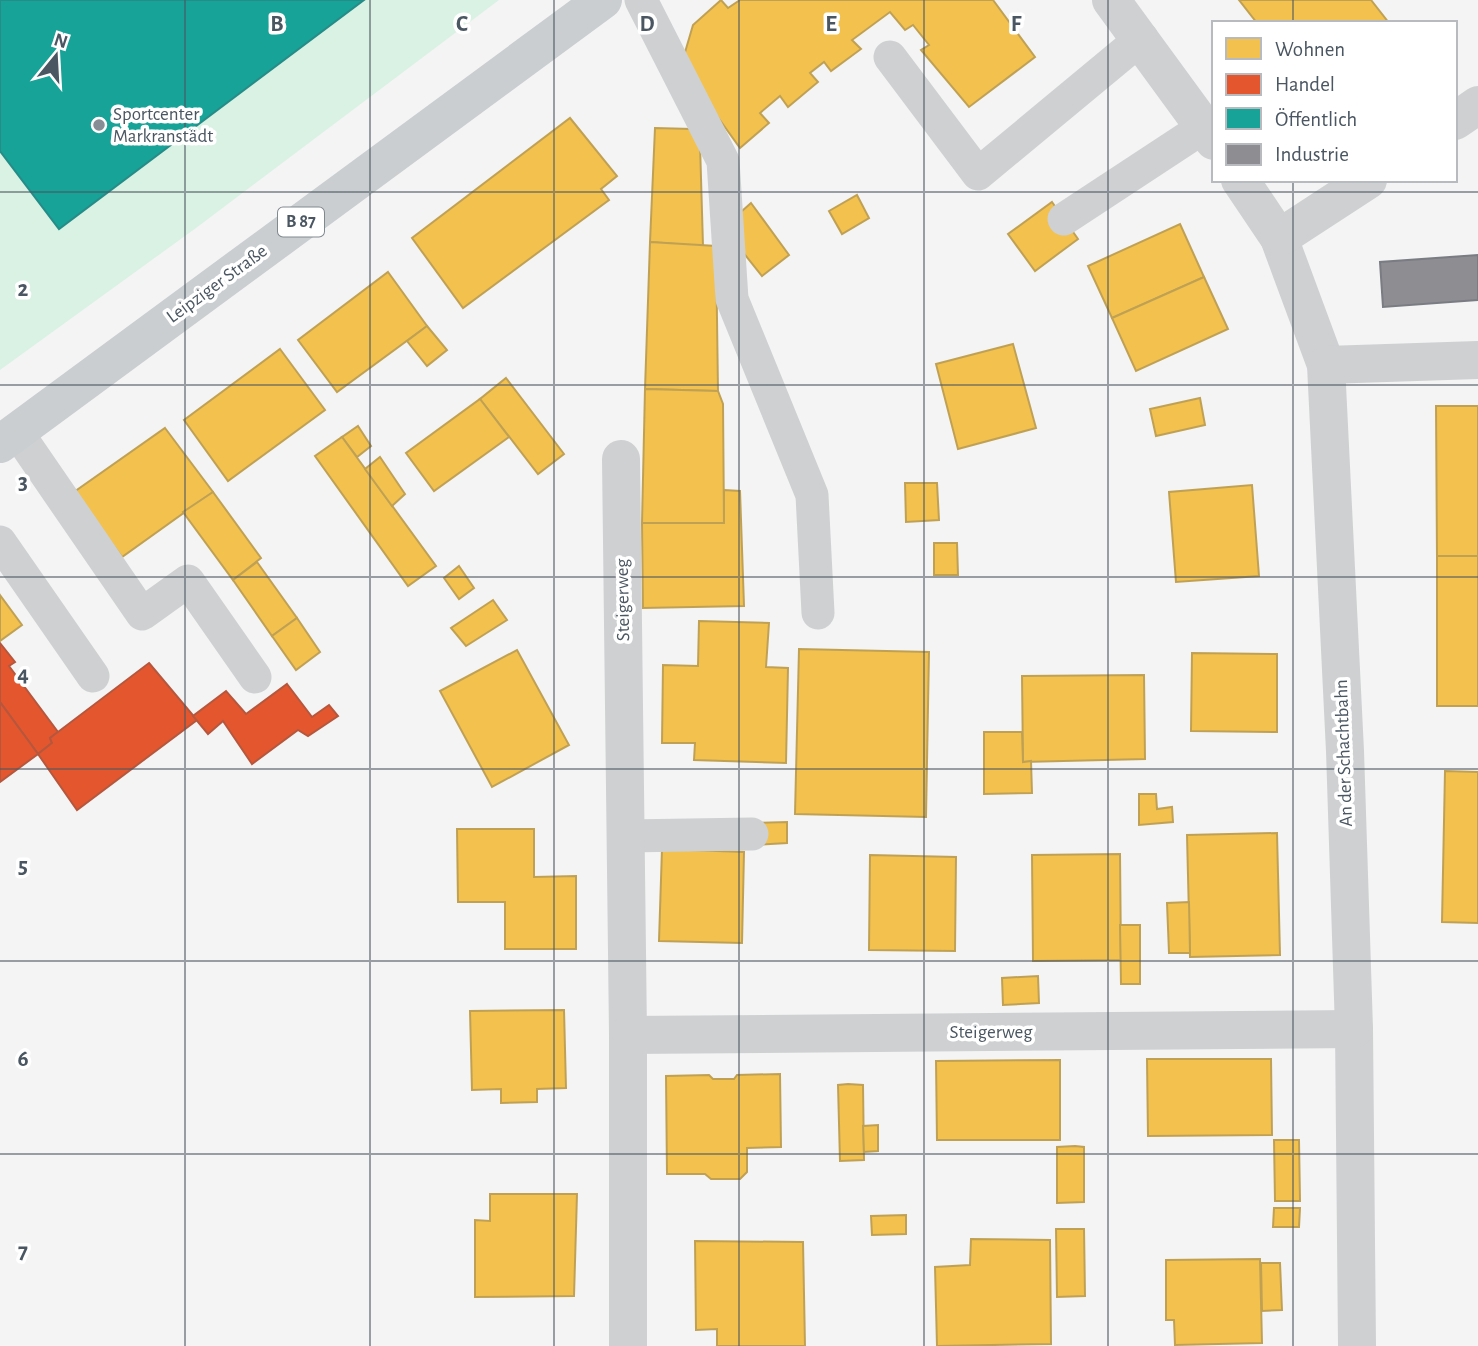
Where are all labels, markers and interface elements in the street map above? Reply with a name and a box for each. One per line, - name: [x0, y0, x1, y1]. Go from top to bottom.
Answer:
- text: B: [270, 13, 284, 36]
- text: C: [456, 13, 468, 36]
- text: D: [639, 13, 655, 36]
- text: E: [825, 13, 837, 36]
- text: F: [1011, 13, 1022, 36]
- north arrow: [21, 21, 91, 91]
- legend: [1212, 21, 1457, 182]
- text: N: [52, 30, 70, 52]
- text: Wohnen: [1275, 39, 1345, 60]
- text: Handel: [1275, 74, 1335, 95]
- place label: Sportcenter Markranstädt: [113, 105, 213, 146]
- text: Öffentlich: [1275, 108, 1357, 130]
- marker: Sportcenter Markranstädt: [91, 117, 107, 133]
- text: Industrie: [1275, 144, 1349, 165]
- road number: B 87: [278, 208, 324, 236]
- street label: Leipziger Straße: [163, 241, 271, 327]
- text: 2: [18, 278, 29, 301]
- text: 3: [18, 471, 28, 494]
- street label: Steigerweg: [613, 558, 633, 642]
- text: 4: [17, 663, 29, 686]
- street label: An der Schachtbahn: [1332, 679, 1356, 827]
- text: 5: [18, 855, 28, 878]
- street label: Steigerweg: [950, 1023, 1033, 1042]
- text: 6: [17, 1048, 29, 1071]
- text: 7: [18, 1240, 28, 1263]

